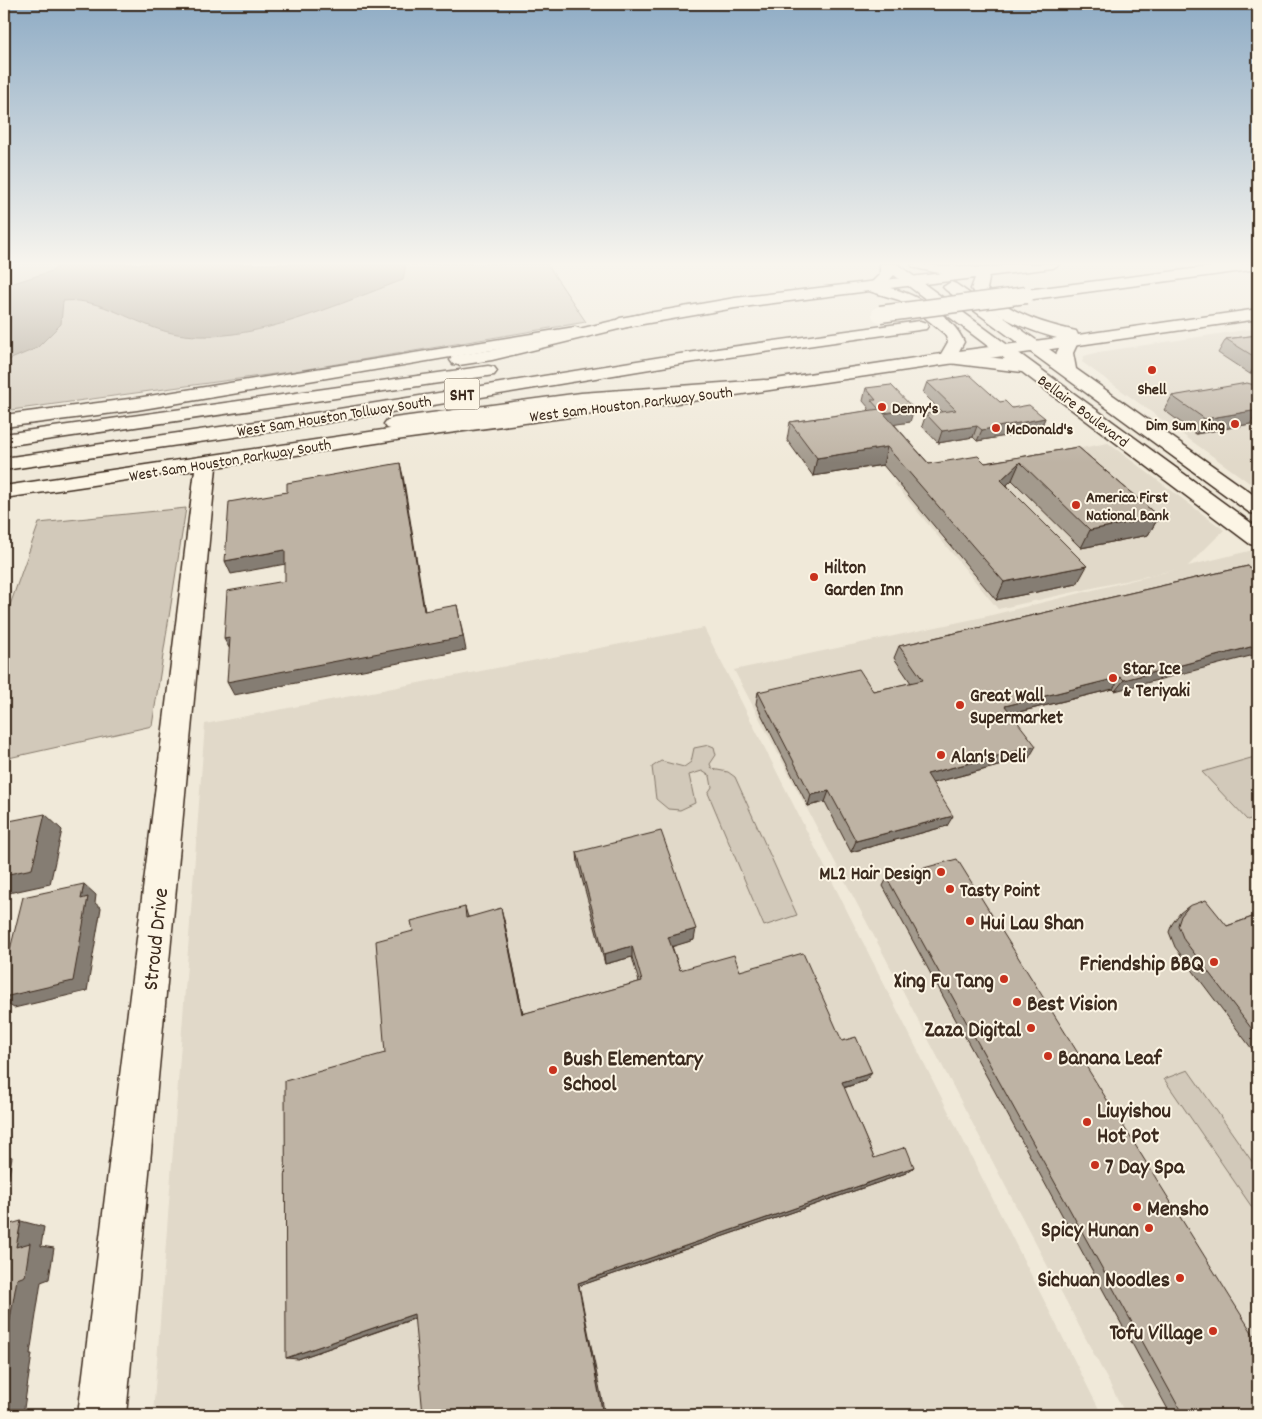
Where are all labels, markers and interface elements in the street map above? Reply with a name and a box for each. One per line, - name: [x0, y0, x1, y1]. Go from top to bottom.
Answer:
- marker: Shell: [1146, 364, 1158, 376]
- street label: Bellaire Boulevard: [1032, 370, 1133, 454]
- road number: SHT: [444, 378, 480, 409]
- place label: Shell: [1137, 379, 1167, 402]
- street label: West Sam Houston Parkway South: [529, 382, 734, 429]
- street label: West Sam Houston Tollway South: [235, 391, 433, 444]
- place label: Denny's: [892, 398, 939, 421]
- marker: Denny's: [876, 401, 888, 413]
- place label: Dim Sum King: [1146, 415, 1225, 438]
- marker: Dim Sum King: [1229, 418, 1241, 430]
- place label: McDonald's: [1006, 419, 1074, 442]
- marker: McDonald's: [990, 422, 1002, 434]
- street label: West Sam Houston Parkway South: [128, 434, 333, 489]
- place label: America First National Bank: [1086, 487, 1169, 528]
- marker: America First National Bank: [1070, 499, 1082, 511]
- place label: Hilton Garden Inn: [824, 556, 904, 605]
- marker: Hilton Garden Inn: [808, 571, 820, 583]
- place label: Star Ice & Teriyaki: [1123, 657, 1191, 706]
- marker: Star Ice & Teriyaki: [1107, 672, 1119, 684]
- place label: Great Wall Supermarket: [970, 684, 1063, 733]
- marker: Great Wall Supermarket: [954, 699, 966, 711]
- place label: Alan's Deli: [951, 745, 1026, 772]
- marker: Alan's Deli: [935, 749, 947, 761]
- place label: ML2 Hair Design: [819, 862, 931, 889]
- marker: ML2 Hair Design: [935, 866, 947, 878]
- place label: Tasty Point: [960, 879, 1040, 906]
- marker: Tasty Point: [944, 883, 956, 895]
- street label: Stroud Drive: [137, 887, 178, 992]
- place label: Hui Lau Shan: [980, 909, 1084, 940]
- marker: Hui Lau Shan: [964, 915, 976, 927]
- place label: Friendship BBQ: [1080, 950, 1204, 981]
- marker: Friendship BBQ: [1208, 956, 1220, 968]
- place label: Xing Fu Tang: [894, 967, 994, 998]
- marker: Xing Fu Tang: [998, 973, 1010, 985]
- place label: Best Vision: [1027, 990, 1117, 1021]
- marker: Best Vision: [1011, 996, 1023, 1008]
- place label: Zaza Digital: [925, 1016, 1022, 1047]
- marker: Zaza Digital: [1025, 1022, 1037, 1034]
- place label: Banana Leaf: [1058, 1044, 1163, 1075]
- place label: Bush Elementary School: [563, 1045, 704, 1101]
- marker: Banana Leaf: [1042, 1050, 1054, 1062]
- marker: Bush Elementary School: [547, 1064, 559, 1076]
- place label: Liuyishou Hot Pot: [1097, 1097, 1171, 1153]
- marker: Liuyishou Hot Pot: [1081, 1116, 1093, 1128]
- place label: 7 Day Spa: [1105, 1153, 1185, 1184]
- marker: 7 Day Spa: [1089, 1159, 1101, 1171]
- place label: Mensho: [1147, 1195, 1209, 1226]
- marker: Mensho: [1131, 1201, 1143, 1213]
- place label: Spicy Hunan: [1041, 1216, 1139, 1247]
- marker: Spicy Hunan: [1143, 1222, 1155, 1234]
- place label: Sichuan Noodles: [1037, 1266, 1170, 1297]
- marker: Sichuan Noodles: [1174, 1272, 1186, 1284]
- place label: Tofu Village: [1109, 1319, 1203, 1350]
- marker: Tofu Village: [1207, 1325, 1219, 1337]

